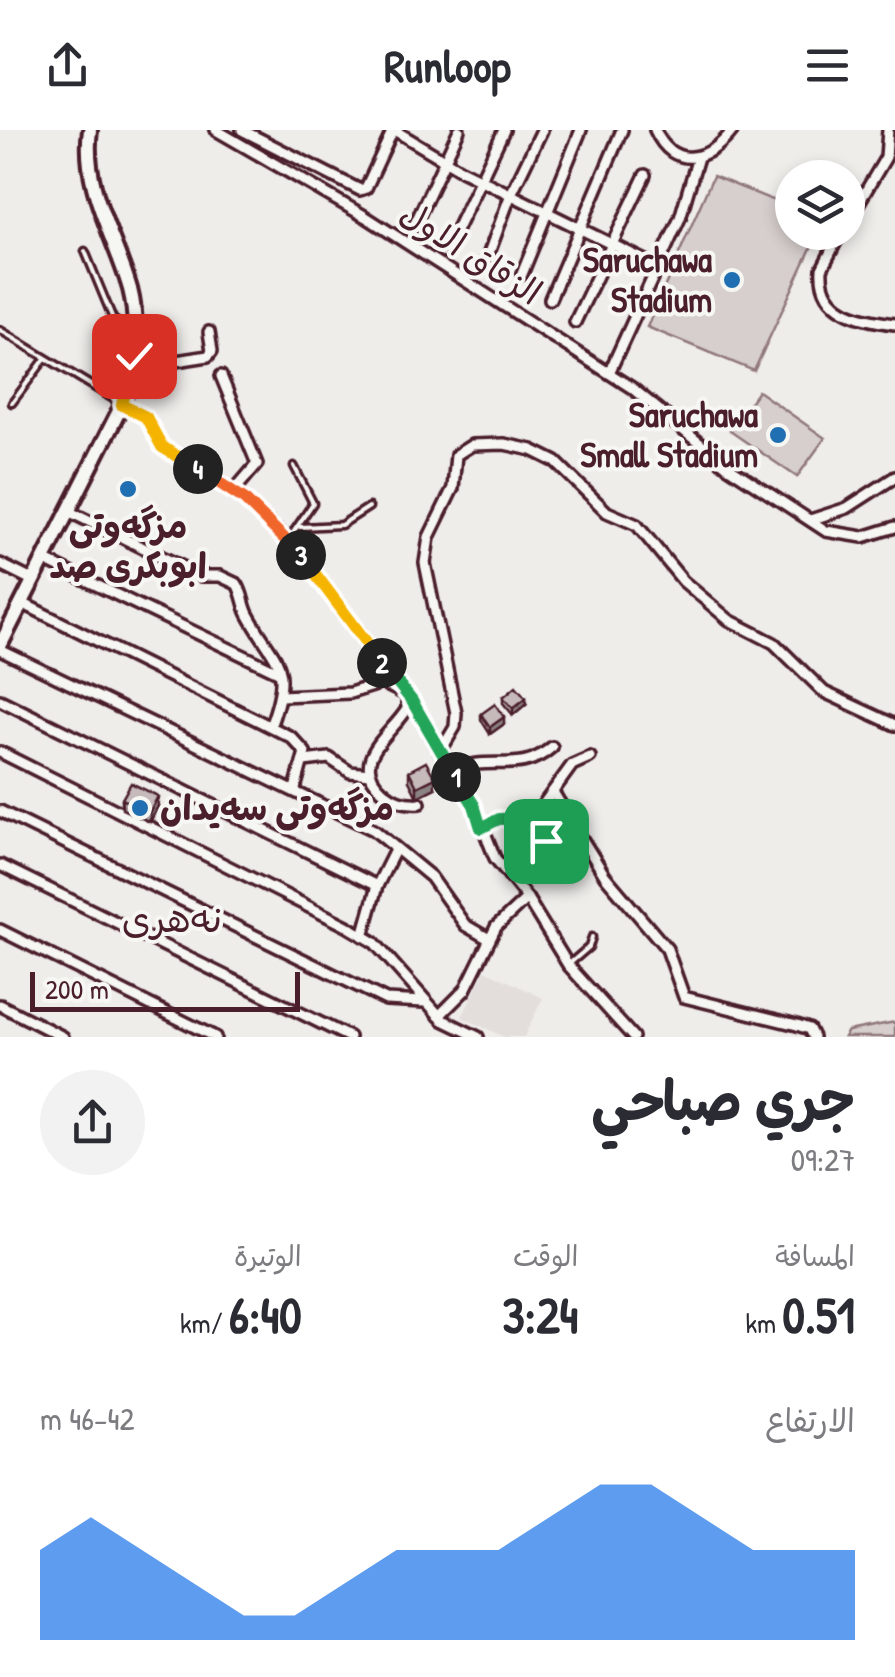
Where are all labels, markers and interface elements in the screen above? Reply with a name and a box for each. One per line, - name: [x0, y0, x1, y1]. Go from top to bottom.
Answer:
- text: Runloop: [384, 35, 511, 96]
- icon: share: [40, 38, 95, 93]
- icon: menu: [800, 38, 855, 93]
- map controls: [775, 160, 865, 250]
- button: layers: [775, 160, 865, 250]
- street label: الزقاق الاول: [392, 189, 551, 316]
- place label: Saruchawa Stadium: [583, 236, 712, 323]
- marker: Saruchawa Stadium: [721, 269, 743, 291]
- pin: [92, 314, 177, 399]
- icon: check: [107, 329, 162, 384]
- place label: Saruchawa Small Stadium: [580, 391, 758, 478]
- marker: Saruchawa Small Stadium: [767, 424, 789, 446]
- pin: 4: [173, 444, 223, 494]
- text: 4: [193, 450, 203, 488]
- marker: مزگەوتی ابوبکری صد: [117, 478, 139, 500]
- place label: مزگەوتی ابوبکری صد: [49, 502, 207, 589]
- pin: 3: [276, 530, 326, 580]
- text: 3: [295, 536, 307, 574]
- pin: 2: [357, 638, 407, 688]
- text: 2: [375, 644, 389, 682]
- pin: 1: [431, 752, 481, 802]
- text: 1: [451, 758, 461, 796]
- place label: مزگەوتی سەیدان: [160, 784, 394, 831]
- marker: مزگەوتی سەیدان: [129, 797, 151, 819]
- pin: [504, 799, 589, 884]
- icon: arrive: [519, 814, 574, 869]
- district label: نەھری: [122, 892, 222, 944]
- scale bar: [30, 967, 300, 1011]
- text: 200 m: [45, 970, 109, 1008]
- text: جري صباحي: [591, 1063, 855, 1137]
- button: share: [40, 1070, 145, 1175]
- text: 09:27: [791, 1138, 855, 1181]
- text: الوتيرة: [234, 1237, 302, 1275]
- text: الوقت: [513, 1237, 578, 1275]
- text: المسافة: [775, 1237, 855, 1275]
- text: 6:40: [229, 1281, 302, 1349]
- text: 3:24: [502, 1281, 578, 1349]
- text: 0.51: [783, 1281, 855, 1349]
- text: /km: [180, 1304, 229, 1342]
- text: km: [745, 1304, 783, 1342]
- text: 42–46 m: [40, 1397, 134, 1440]
- text: الارتفاع: [765, 1399, 855, 1442]

